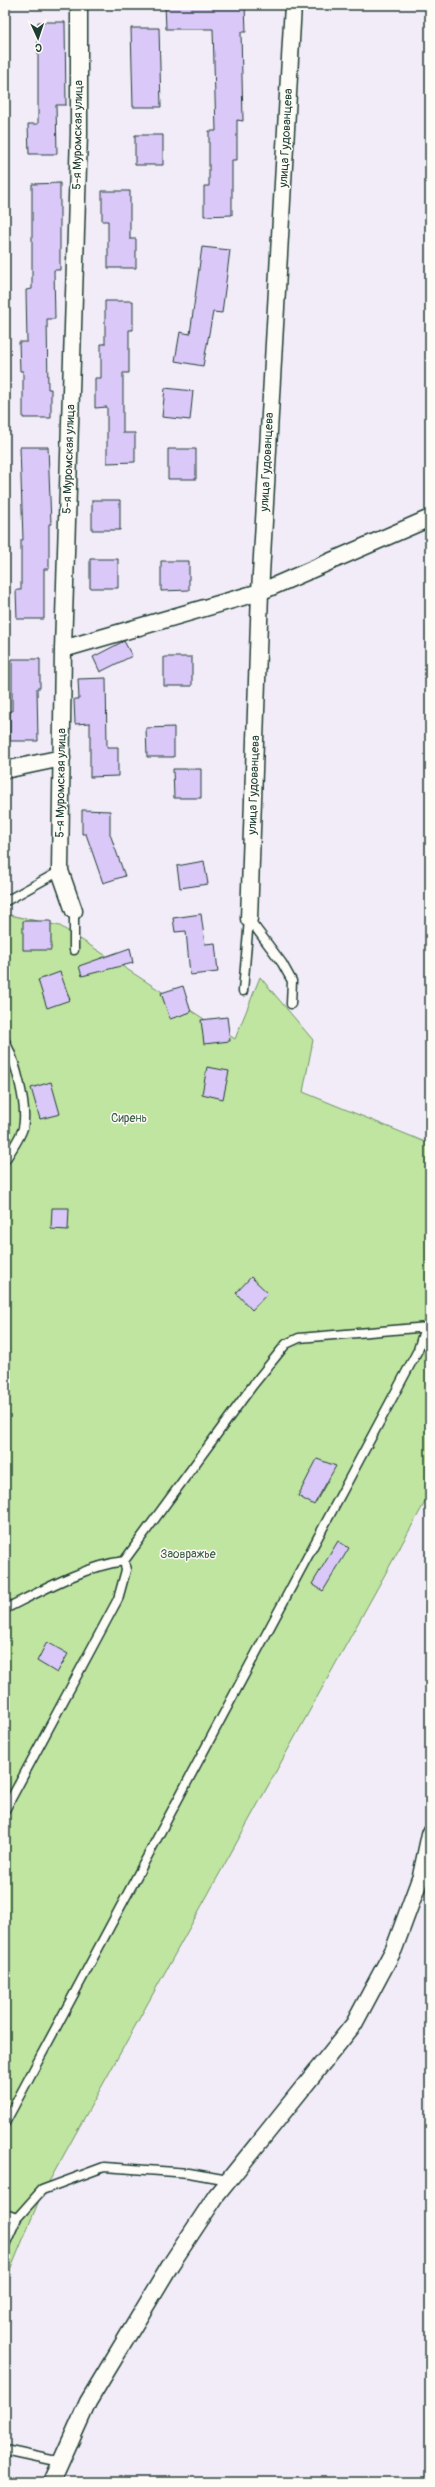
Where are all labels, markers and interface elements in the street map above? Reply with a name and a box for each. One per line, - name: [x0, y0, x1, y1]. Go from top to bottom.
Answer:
- north arrow: [18, 18, 58, 58]
- text: С: [35, 41, 42, 54]
- street label: 5-я Муромская улица: [70, 80, 86, 190]
- street label: улица Гудованцева: [276, 88, 296, 189]
- street label: 5-я Муромская улица: [60, 404, 78, 514]
- street label: улица Гудованцева: [257, 412, 277, 513]
- street label: 5-я Муромская улица: [53, 728, 69, 838]
- street label: улица Гудованцева: [245, 735, 263, 836]
- park label: Сирень: [111, 1111, 147, 1126]
- park label: Заовражье: [160, 1547, 216, 1562]

